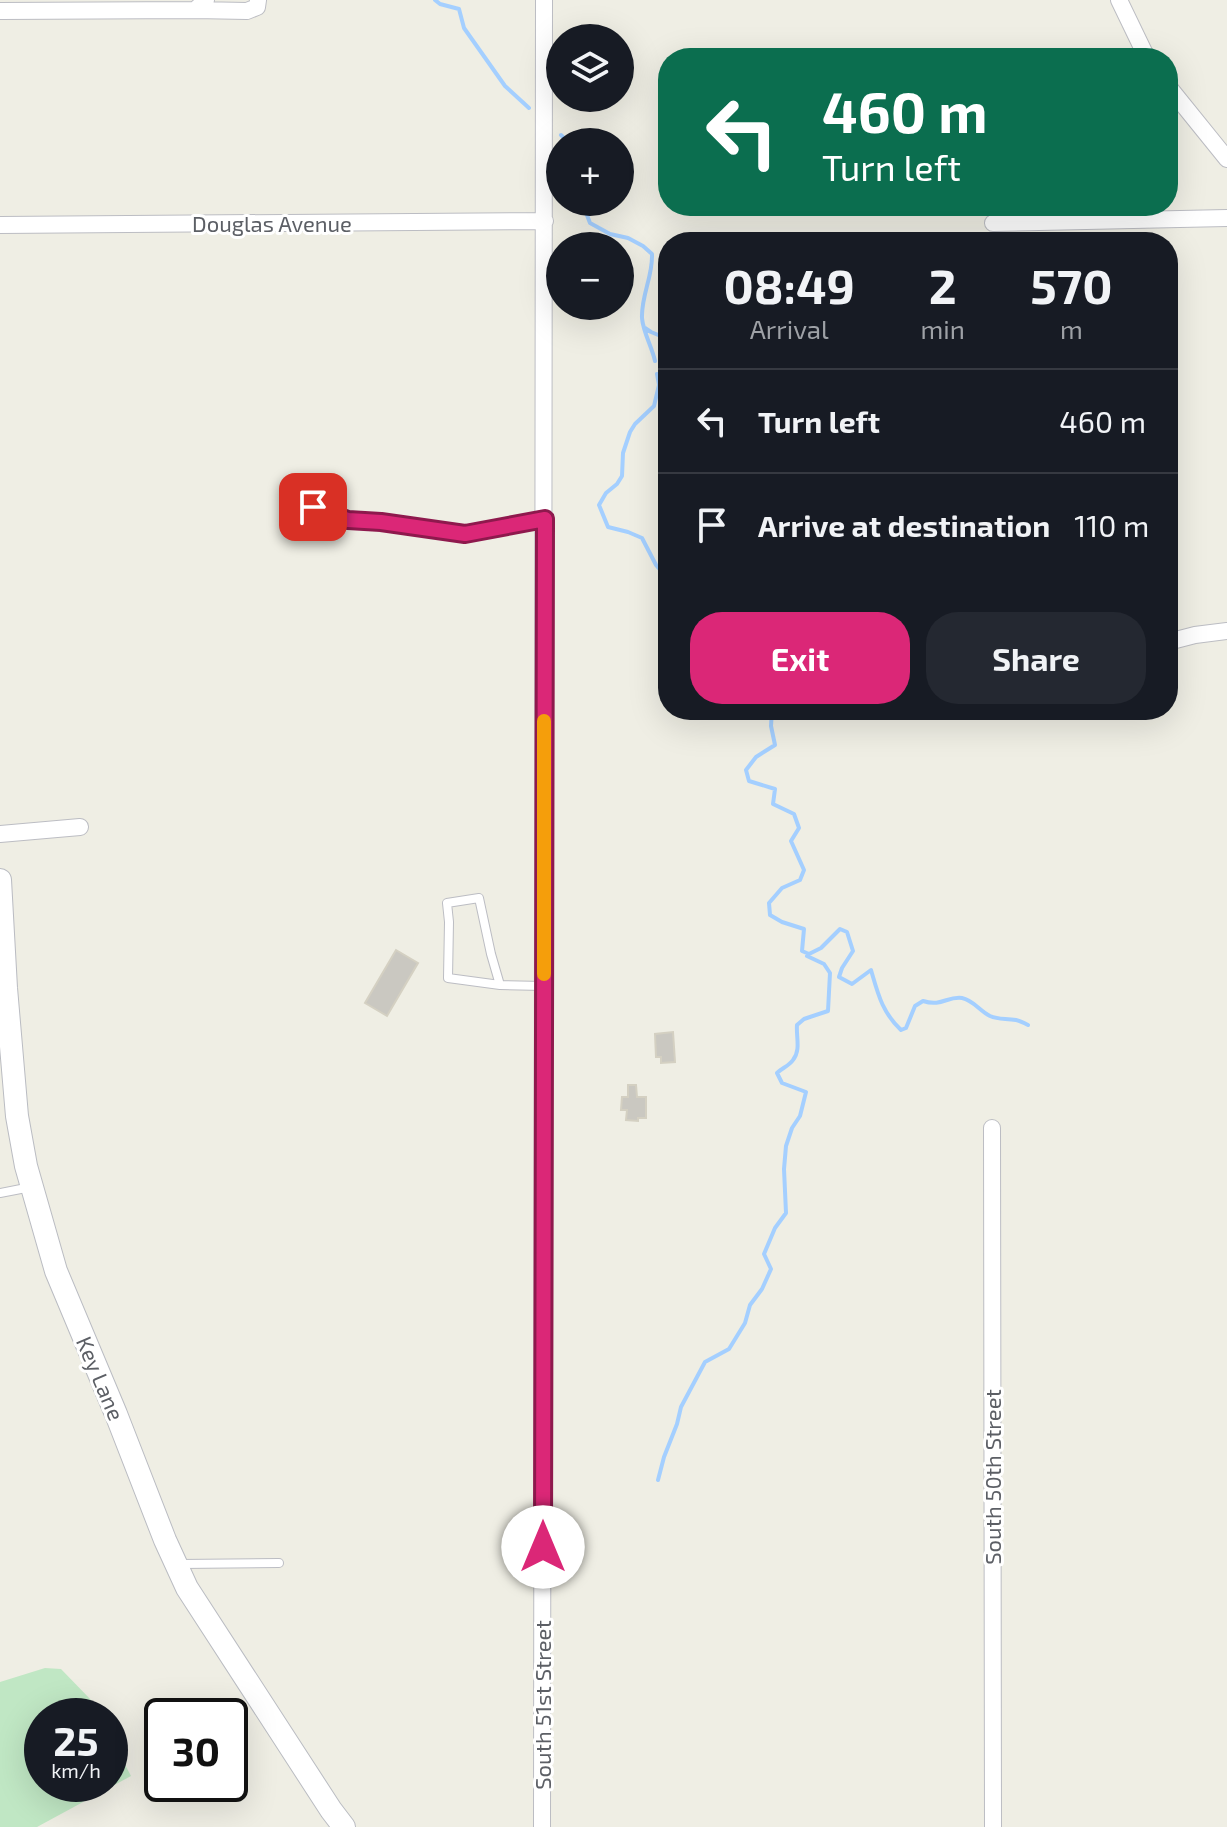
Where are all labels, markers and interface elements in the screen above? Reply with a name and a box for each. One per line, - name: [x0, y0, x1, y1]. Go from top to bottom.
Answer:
- map controls: [546, 24, 634, 320]
- button: layers: [546, 24, 634, 112]
- text: 460 m: [822, 77, 987, 144]
- icon: left: [690, 80, 794, 184]
- button: +: [546, 128, 634, 216]
- text: Turn left: [822, 145, 961, 188]
- street label: Douglas Avenue: [192, 210, 352, 236]
- button: −: [546, 232, 634, 320]
- text: 08:49: [724, 256, 855, 314]
- text: 2: [929, 256, 957, 314]
- text: 570: [1030, 256, 1112, 314]
- text: Arrival: [750, 313, 829, 344]
- text: min: [920, 313, 965, 344]
- text: m: [1060, 313, 1083, 344]
- icon: left: [690, 399, 734, 443]
- text: Turn left: [758, 403, 880, 439]
- text: 460 m: [1059, 403, 1146, 439]
- pin: [279, 473, 347, 541]
- icon: arrive: [291, 485, 335, 529]
- icon: arrive: [690, 503, 734, 547]
- text: Arrive at destination: [758, 507, 1050, 543]
- text: 110 m: [1074, 507, 1149, 543]
- button: Exit: [690, 612, 910, 704]
- button: Share: [926, 612, 1146, 704]
- street label: Key Lane: [72, 1332, 130, 1424]
- street label: South 50th Street: [979, 1389, 1005, 1565]
- position arrow: [501, 1505, 585, 1589]
- street label: South 51st Street: [529, 1620, 555, 1790]
- speed limit sign: 30: [144, 1698, 248, 1802]
- text: 25: [53, 1716, 99, 1764]
- text: km/h: [51, 1758, 101, 1782]

